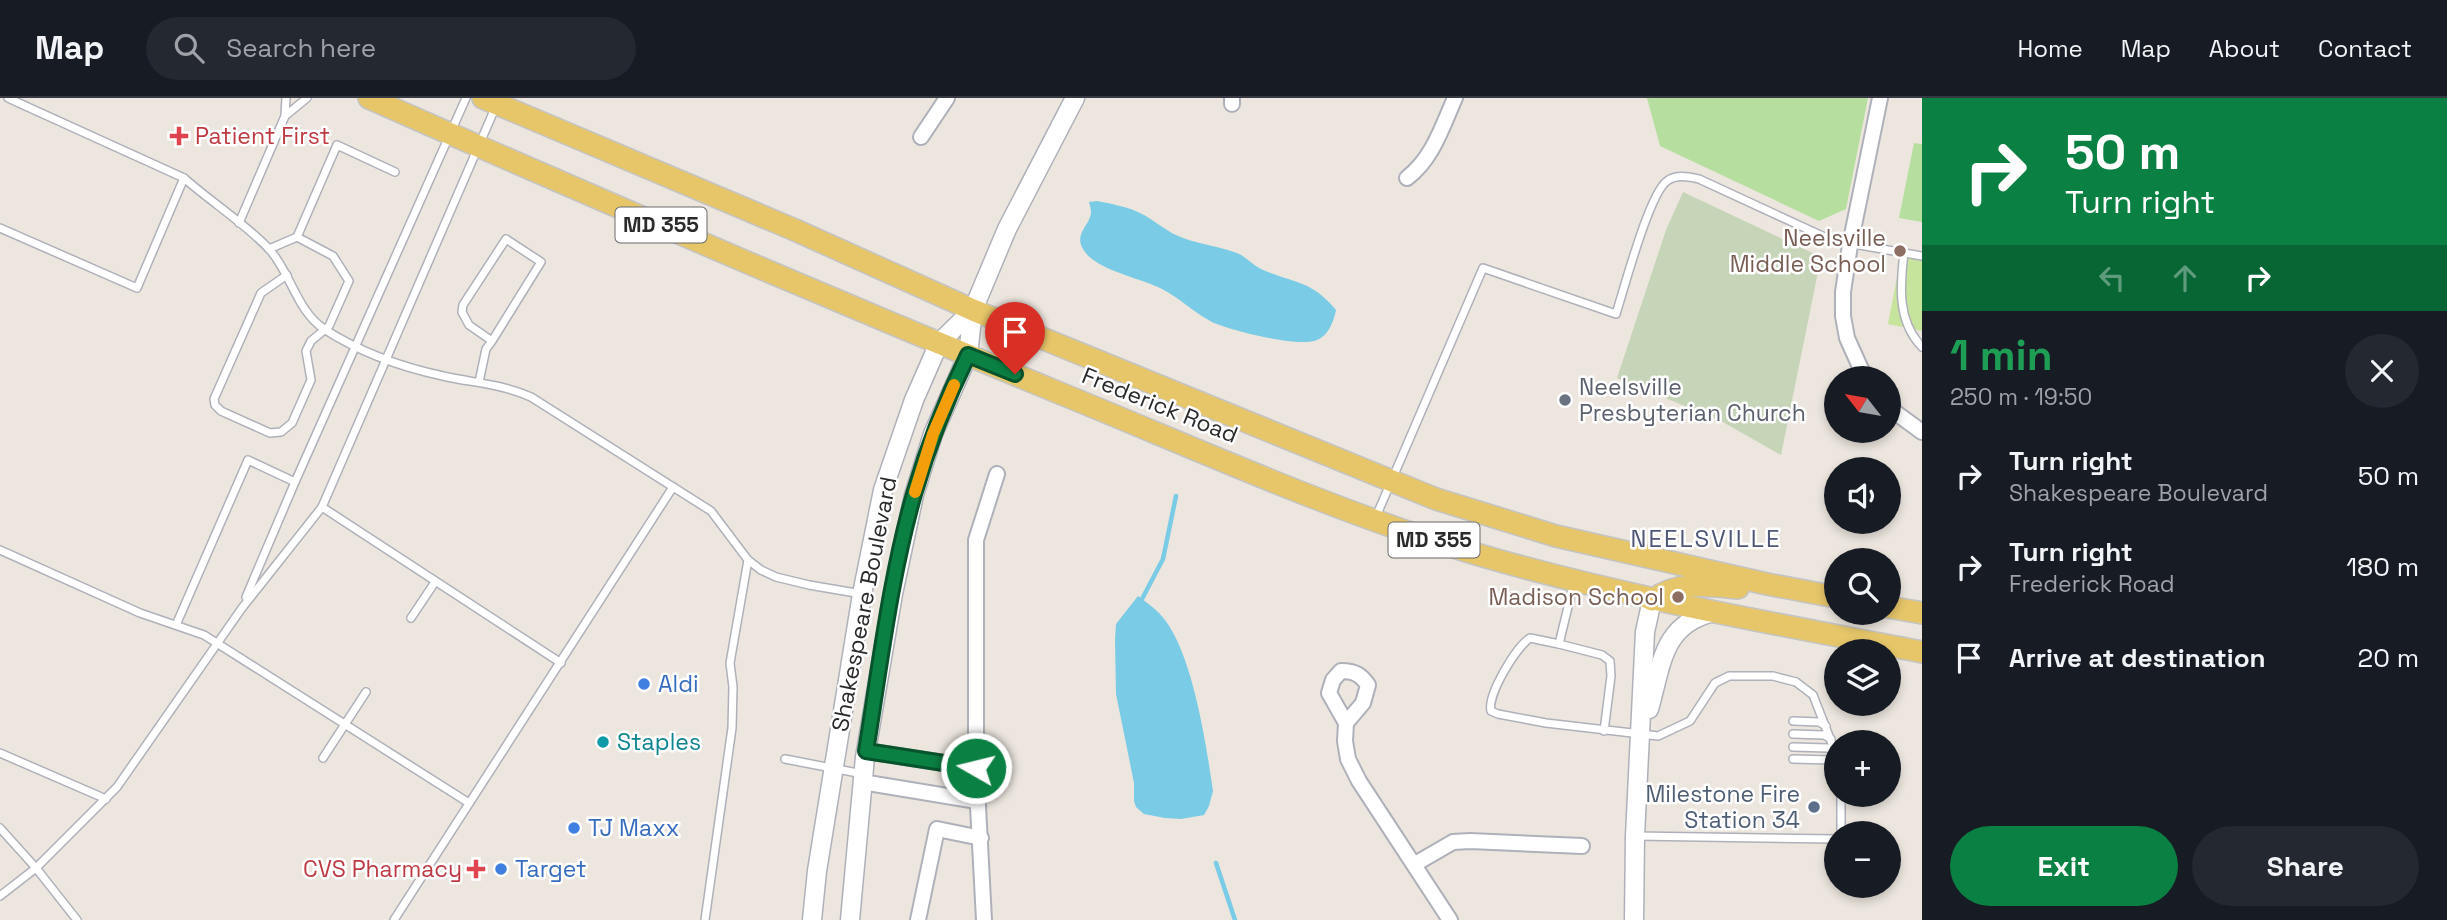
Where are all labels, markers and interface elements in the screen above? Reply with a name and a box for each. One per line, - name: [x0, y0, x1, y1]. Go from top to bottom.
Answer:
- search box: [146, 17, 636, 80]
- text: Map: [35, 27, 104, 69]
- icon: search: [170, 29, 208, 67]
- text: Search here: [226, 31, 376, 65]
- text: Home: [2017, 33, 2083, 64]
- text: Map: [2121, 33, 2171, 64]
- text: About: [2209, 33, 2280, 64]
- text: Contact: [2318, 33, 2412, 64]
- place label: Patient First: [195, 121, 330, 151]
- text: 50 m: [2065, 121, 2180, 183]
- marker: Patient First: [169, 126, 189, 146]
- icon: right: [1950, 126, 2041, 217]
- text: Turn right: [2065, 182, 2215, 222]
- road number: MD 355: [616, 208, 706, 242]
- place label: Neelsville Middle School: [1730, 223, 1886, 279]
- marker: Neelsville Middle School: [1892, 243, 1908, 259]
- icon: left: [2093, 259, 2131, 297]
- icon: ahead: [2166, 259, 2204, 297]
- icon: right: [2239, 259, 2277, 297]
- pin: [985, 302, 1045, 374]
- icon: arrive: [996, 313, 1034, 351]
- text: 1 min: [1950, 329, 2053, 382]
- button: close: [2345, 334, 2419, 408]
- street label: Frederick Road: [1078, 360, 1242, 450]
- north arrow: [1824, 366, 1900, 443]
- map controls: [1824, 366, 1901, 898]
- place label: Neelsville Presbyterian Church: [1579, 372, 1806, 428]
- text: 250 m · 19:50: [1950, 382, 2092, 412]
- marker: Neelsville Presbyterian Church: [1557, 392, 1573, 408]
- text: Turn right: [2009, 444, 2133, 478]
- button: sound: [1824, 457, 1901, 534]
- icon: right: [1950, 457, 1988, 495]
- text: 50 m: [2358, 459, 2419, 493]
- street label: Shakespeare Boulevard: [825, 474, 903, 734]
- text: Shakespeare Boulevard: [2009, 478, 2268, 508]
- road number: MD 355: [1388, 522, 1480, 558]
- district label: NEELSVILLE: [1631, 523, 1781, 554]
- text: Turn right: [2009, 535, 2133, 569]
- button: search: [1824, 548, 1901, 625]
- icon: right: [1950, 548, 1988, 586]
- text: 180 m: [2346, 550, 2419, 584]
- text: Frederick Road: [2009, 569, 2175, 599]
- place label: Madison School: [1488, 582, 1664, 612]
- marker: Madison School: [1670, 589, 1686, 605]
- button: layers: [1824, 639, 1901, 716]
- icon: arrive: [1950, 639, 1988, 677]
- text: Arrive at destination: [2009, 641, 2266, 675]
- text: 20 m: [2358, 641, 2419, 675]
- place label: Aldi: [658, 669, 699, 699]
- marker: Aldi: [636, 676, 652, 692]
- place label: Staples: [617, 727, 701, 757]
- button: +: [1824, 730, 1901, 807]
- position arrow: [939, 731, 1013, 805]
- marker: Staples: [595, 734, 611, 750]
- place label: Milestone Fire Station 34: [1645, 779, 1800, 835]
- marker: Milestone Fire Station 34: [1806, 799, 1822, 815]
- place label: TJ Maxx: [588, 813, 680, 843]
- marker: TJ Maxx: [566, 820, 582, 836]
- button: −: [1824, 821, 1901, 898]
- button: Exit: [1950, 826, 2178, 906]
- button: Share: [2192, 826, 2419, 906]
- place label: CVS Pharmacy: [303, 854, 462, 884]
- place label: Target: [515, 854, 587, 884]
- marker: CVS Pharmacy: [468, 861, 484, 877]
- marker: Target: [493, 861, 509, 877]

